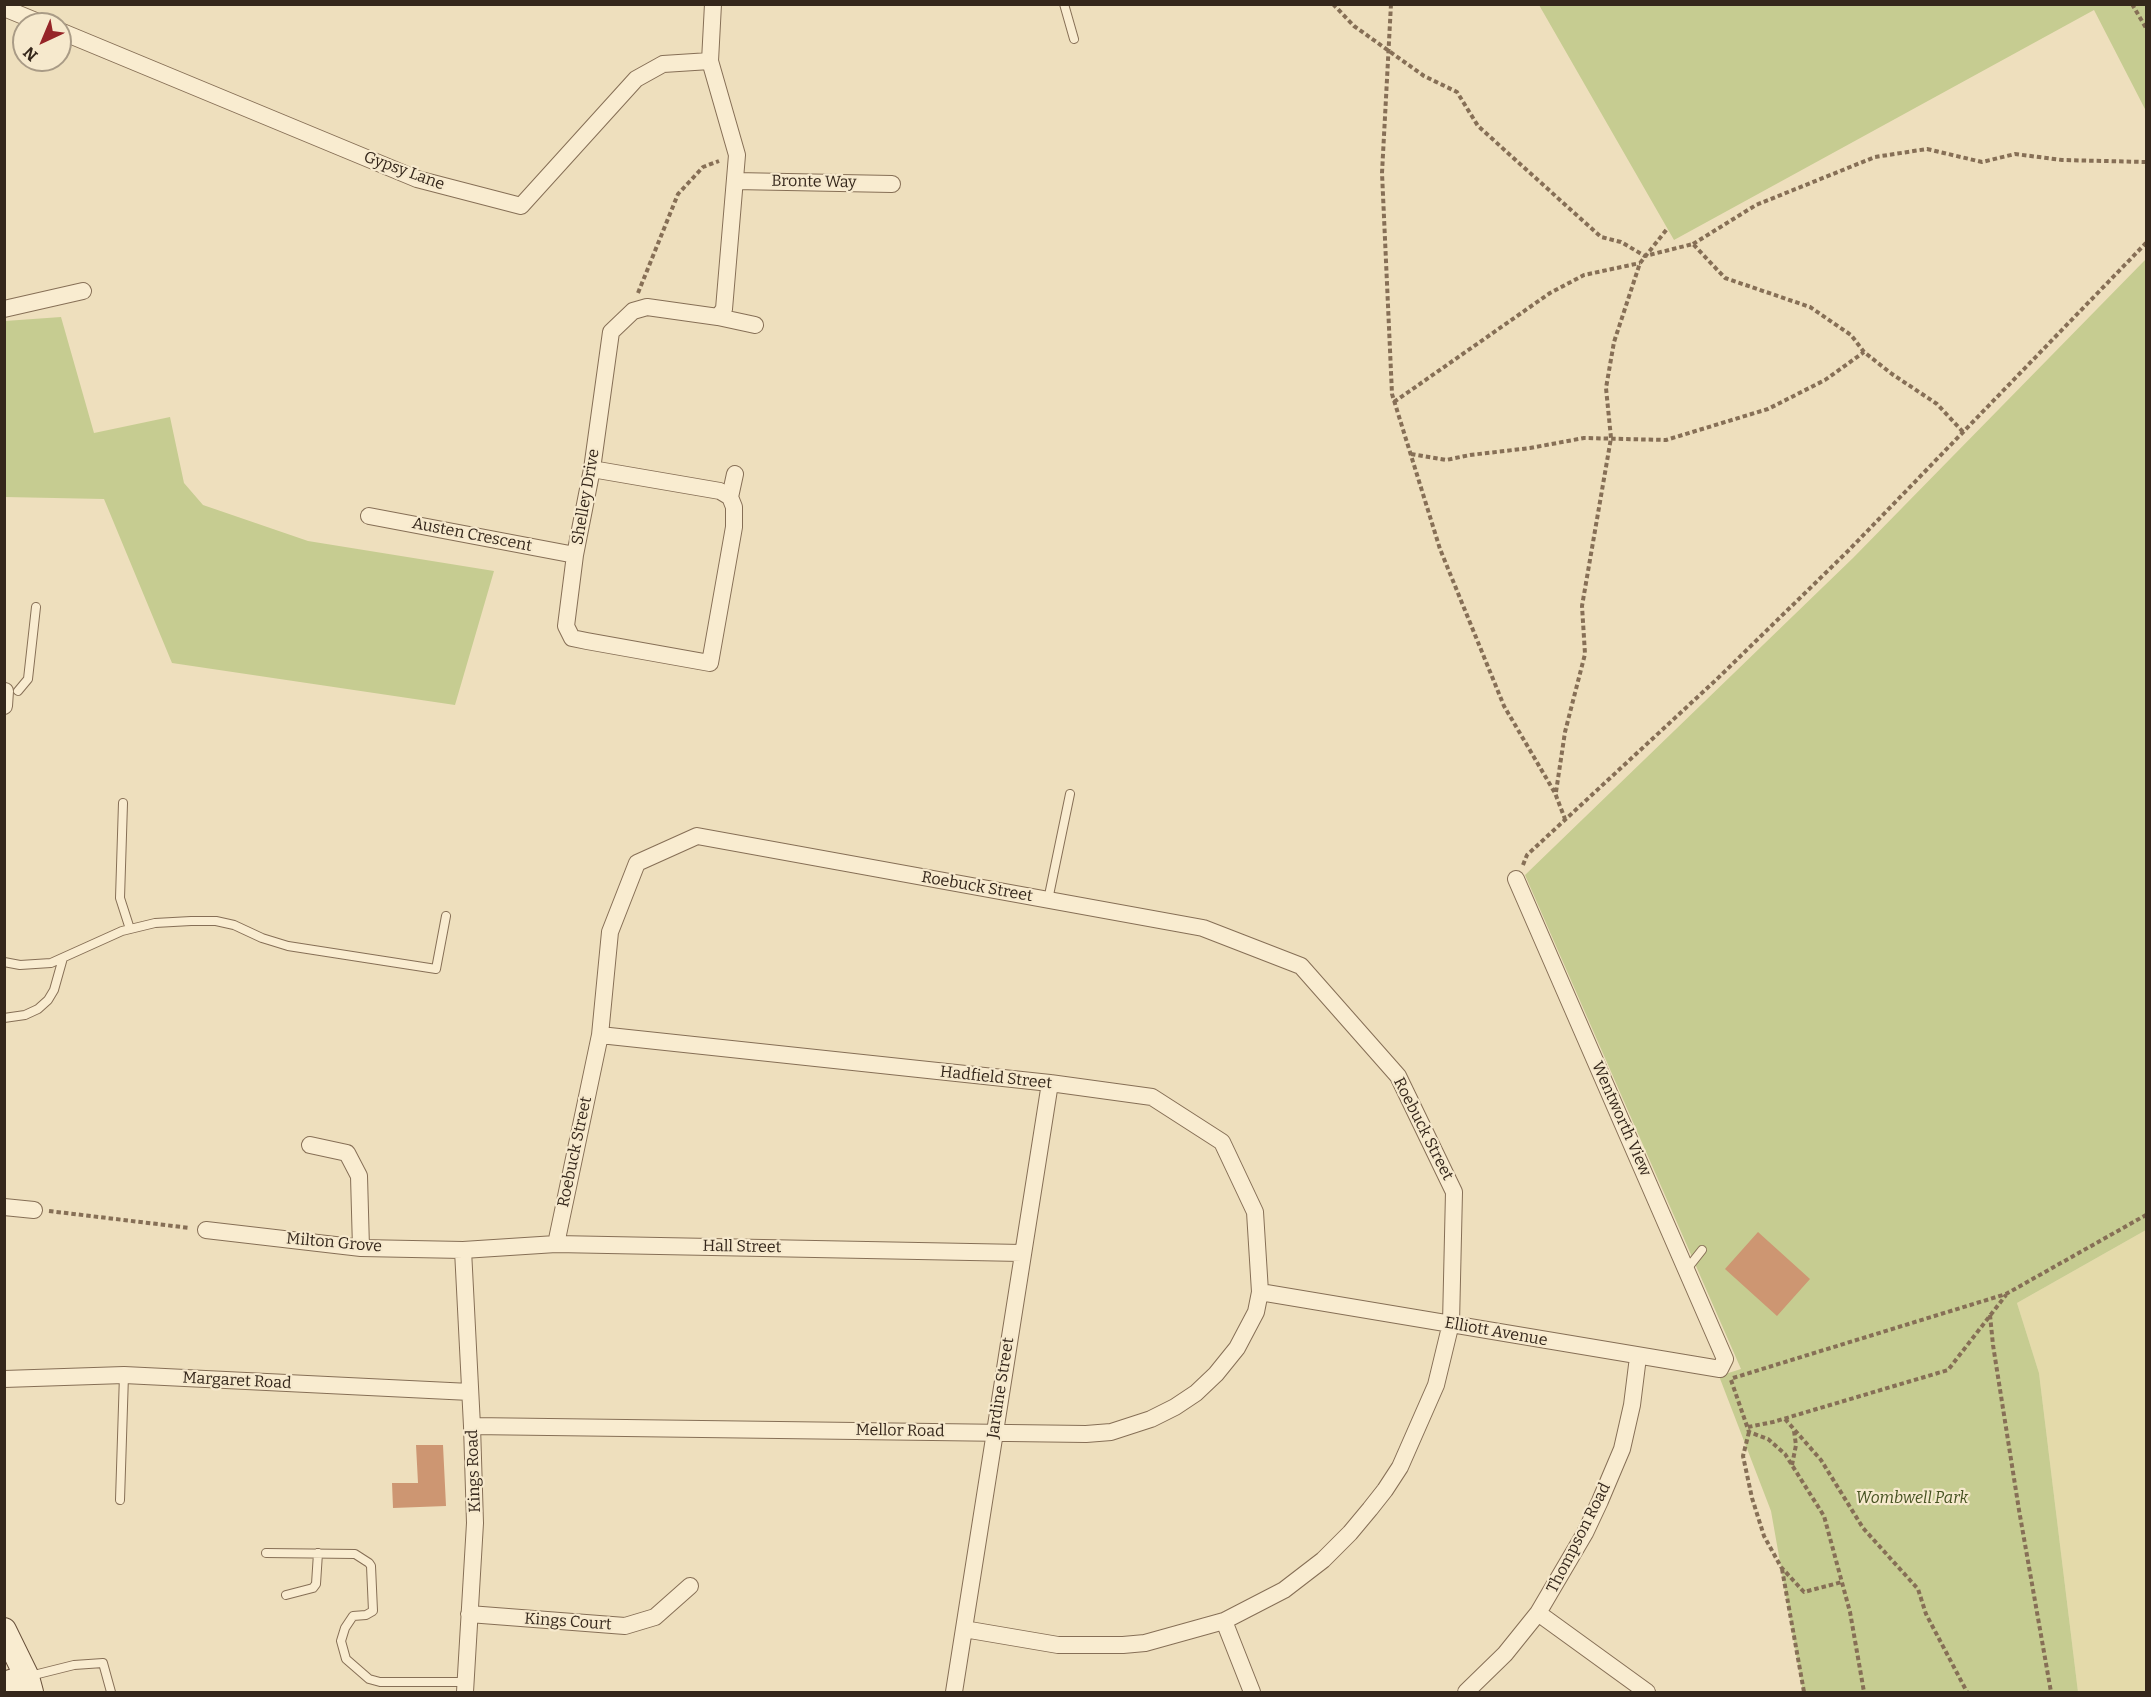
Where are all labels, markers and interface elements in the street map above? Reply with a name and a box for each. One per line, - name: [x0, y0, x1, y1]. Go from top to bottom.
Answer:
- north arrow: [12, 12, 72, 72]
- text: N: [19, 43, 42, 65]
- street label: Gypsy Lane: [361, 147, 447, 195]
- street label: Bronte Way: [771, 172, 857, 192]
- street label: Shelley Drive: [568, 448, 604, 546]
- street label: Austen Crescent: [410, 514, 534, 556]
- street label: Roebuck Street: [920, 868, 1034, 906]
- street label: Wentworth View: [1587, 1059, 1655, 1179]
- street label: Hadfield Street: [939, 1063, 1053, 1093]
- street label: Roebuck Street: [1389, 1074, 1457, 1184]
- street label: Roebuck Street: [554, 1095, 596, 1209]
- street label: Milton Grove: [285, 1229, 383, 1257]
- street label: Hall Street: [702, 1237, 782, 1257]
- street label: Elliott Avenue: [1443, 1314, 1549, 1350]
- street label: Jardine Street: [984, 1336, 1018, 1440]
- street label: Margaret Road: [182, 1369, 292, 1393]
- street label: Mellor Road: [855, 1421, 945, 1441]
- street label: Kings Road: [463, 1429, 485, 1513]
- street label: Thompson Road: [1543, 1480, 1615, 1596]
- park label: Wombwell Park: [1856, 1489, 1968, 1509]
- street label: Kings Court: [524, 1609, 612, 1635]

